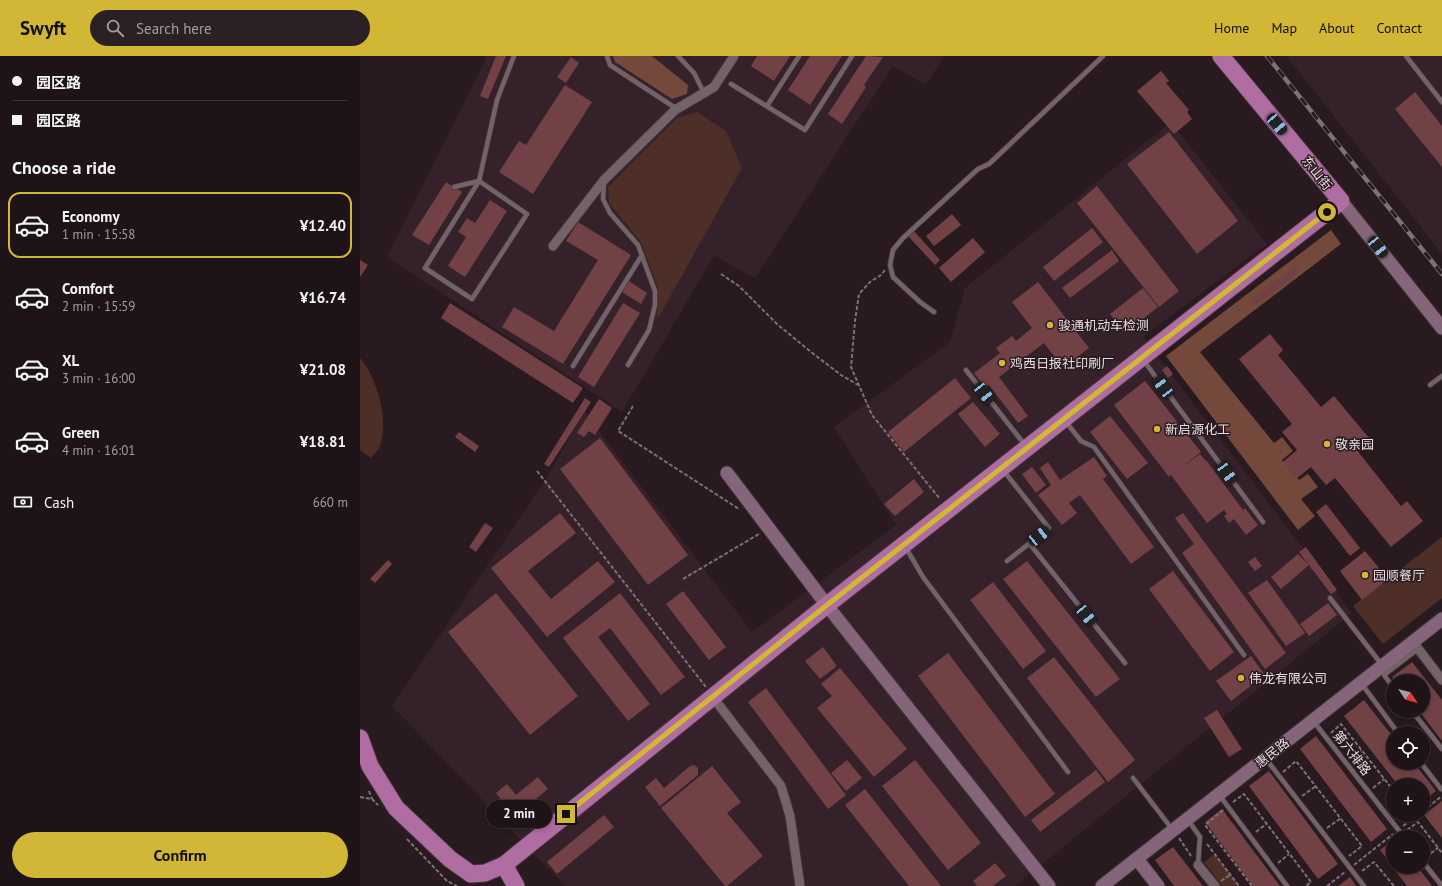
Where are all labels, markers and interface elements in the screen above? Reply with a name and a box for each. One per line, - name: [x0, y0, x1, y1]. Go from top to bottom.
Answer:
- search box: [90, 10, 370, 46]
- text: Swyft: [20, 16, 66, 40]
- icon: search: [104, 17, 126, 39]
- text: Search here: [136, 19, 212, 38]
- text: Home: [1214, 19, 1249, 37]
- text: Map: [1271, 19, 1297, 37]
- text: About: [1319, 19, 1355, 37]
- text: Contact: [1377, 19, 1422, 37]
- text: 园区路: [36, 73, 81, 92]
- text: 园区路: [36, 111, 81, 130]
- car: [1265, 111, 1289, 137]
- street label: 东山街: [1298, 152, 1336, 194]
- text: Choose a ride: [12, 156, 116, 179]
- route start: [1318, 203, 1336, 221]
- icon: car: [14, 207, 50, 243]
- text: Economy: [62, 207, 120, 226]
- text: ¥12.40: [300, 216, 346, 235]
- text: 1 min · 15:58: [62, 226, 135, 243]
- car: [1366, 234, 1390, 260]
- icon: car: [14, 279, 50, 315]
- text: Comfort: [62, 279, 114, 298]
- text: ¥16.74: [300, 288, 346, 307]
- text: 2 min · 15:59: [62, 298, 135, 315]
- place label: 骏通机动车检测: [1058, 317, 1149, 334]
- marker: 骏通机动车检测: [1045, 320, 1055, 330]
- icon: car: [14, 351, 50, 387]
- text: XL: [62, 351, 79, 370]
- place label: 鸡西日报社印刷厂: [1010, 355, 1114, 372]
- marker: 鸡西日报社印刷厂: [997, 358, 1007, 368]
- text: ¥21.08: [300, 360, 346, 379]
- text: 3 min · 16:00: [62, 370, 135, 387]
- car: [1151, 374, 1175, 400]
- car: [972, 380, 996, 406]
- place label: 新启源化工: [1165, 421, 1230, 438]
- icon: car: [14, 423, 50, 459]
- text: Green: [62, 423, 100, 442]
- marker: 新启源化工: [1152, 424, 1162, 434]
- text: ¥18.81: [300, 432, 346, 451]
- place label: 敬亲园: [1335, 436, 1374, 453]
- marker: 敬亲园: [1322, 439, 1332, 449]
- text: 4 min · 16:01: [62, 442, 135, 459]
- car: [1215, 460, 1239, 486]
- icon: cash: [12, 491, 34, 513]
- text: Cash: [44, 493, 74, 512]
- text: 660 m: [313, 494, 348, 511]
- car: [1026, 524, 1052, 548]
- place label: 园顺餐厅: [1373, 567, 1425, 584]
- marker: 园顺餐厅: [1360, 570, 1370, 580]
- car: [1074, 602, 1098, 628]
- place label: 伟龙有限公司: [1249, 670, 1327, 687]
- marker: 伟龙有限公司: [1236, 673, 1246, 683]
- north arrow: [1386, 674, 1430, 718]
- map controls: [1386, 674, 1430, 874]
- button: locate: [1386, 726, 1430, 770]
- street label: 第六排路: [1329, 727, 1375, 779]
- street label: 惠民路: [1251, 734, 1293, 772]
- button: +: [1386, 778, 1430, 822]
- callout: 2 min: [486, 800, 552, 828]
- text: 2 min: [503, 805, 535, 822]
- route end: [557, 805, 575, 823]
- button: −: [1386, 830, 1430, 874]
- button: Confirm: [12, 832, 348, 878]

